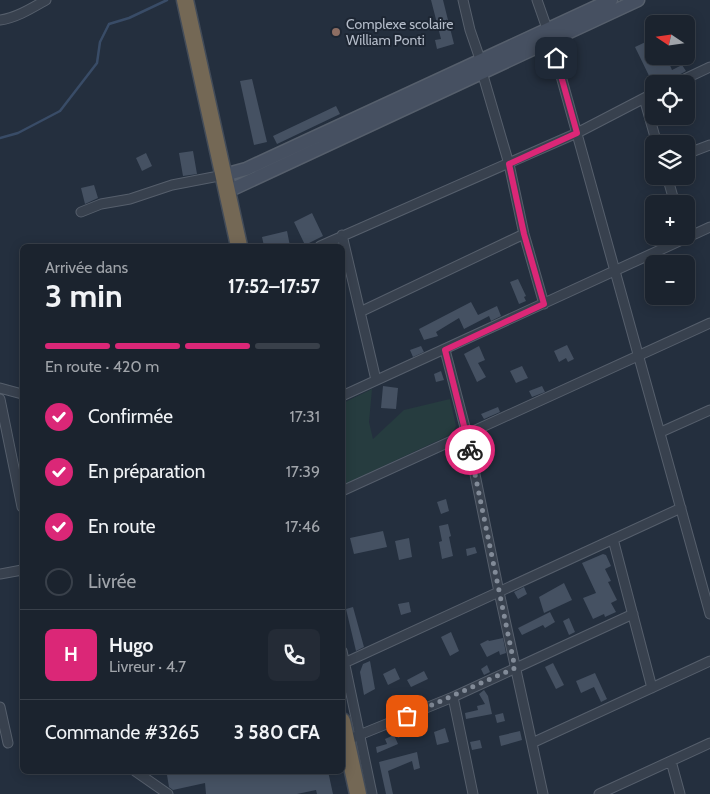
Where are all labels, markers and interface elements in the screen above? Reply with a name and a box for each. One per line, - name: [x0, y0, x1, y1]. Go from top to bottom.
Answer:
- place label: Complexe scolaire William Ponti: [346, 15, 453, 49]
- north arrow: [645, 15, 695, 65]
- map controls: [645, 15, 695, 305]
- marker: Complexe scolaire William Ponti: [330, 26, 342, 38]
- pin: [535, 37, 577, 79]
- icon: home: [542, 44, 570, 72]
- button: locate: [645, 75, 695, 125]
- button: layers: [645, 135, 695, 185]
- button: +: [645, 195, 695, 245]
- button: −: [645, 255, 695, 305]
- text: Arrivée dans: [45, 258, 128, 277]
- text: 17:52–17:57: [228, 275, 320, 298]
- text: 3 min: [45, 276, 123, 315]
- text: En route · 420 m: [45, 357, 159, 376]
- icon: check: [45, 403, 73, 431]
- text: Confirmée: [88, 405, 173, 428]
- text: 17:31: [290, 407, 320, 426]
- courier: [445, 425, 495, 475]
- icon: bike: [456, 436, 484, 464]
- icon: check: [45, 458, 73, 486]
- text: En préparation: [88, 460, 205, 483]
- text: 17:39: [286, 462, 320, 481]
- icon: check: [45, 513, 73, 541]
- text: En route: [88, 515, 155, 538]
- text: 17:46: [285, 517, 320, 536]
- text: Livrée: [88, 570, 136, 593]
- button: phone: [268, 629, 320, 681]
- text: Hugo: [109, 634, 153, 657]
- text: H: [64, 643, 78, 666]
- text: Livreur · 4.7: [109, 657, 186, 676]
- pin: [386, 695, 428, 737]
- icon: bag: [393, 702, 421, 730]
- text: Commande #3265: [45, 721, 199, 744]
- text: 3 580 CFA: [234, 721, 320, 744]

